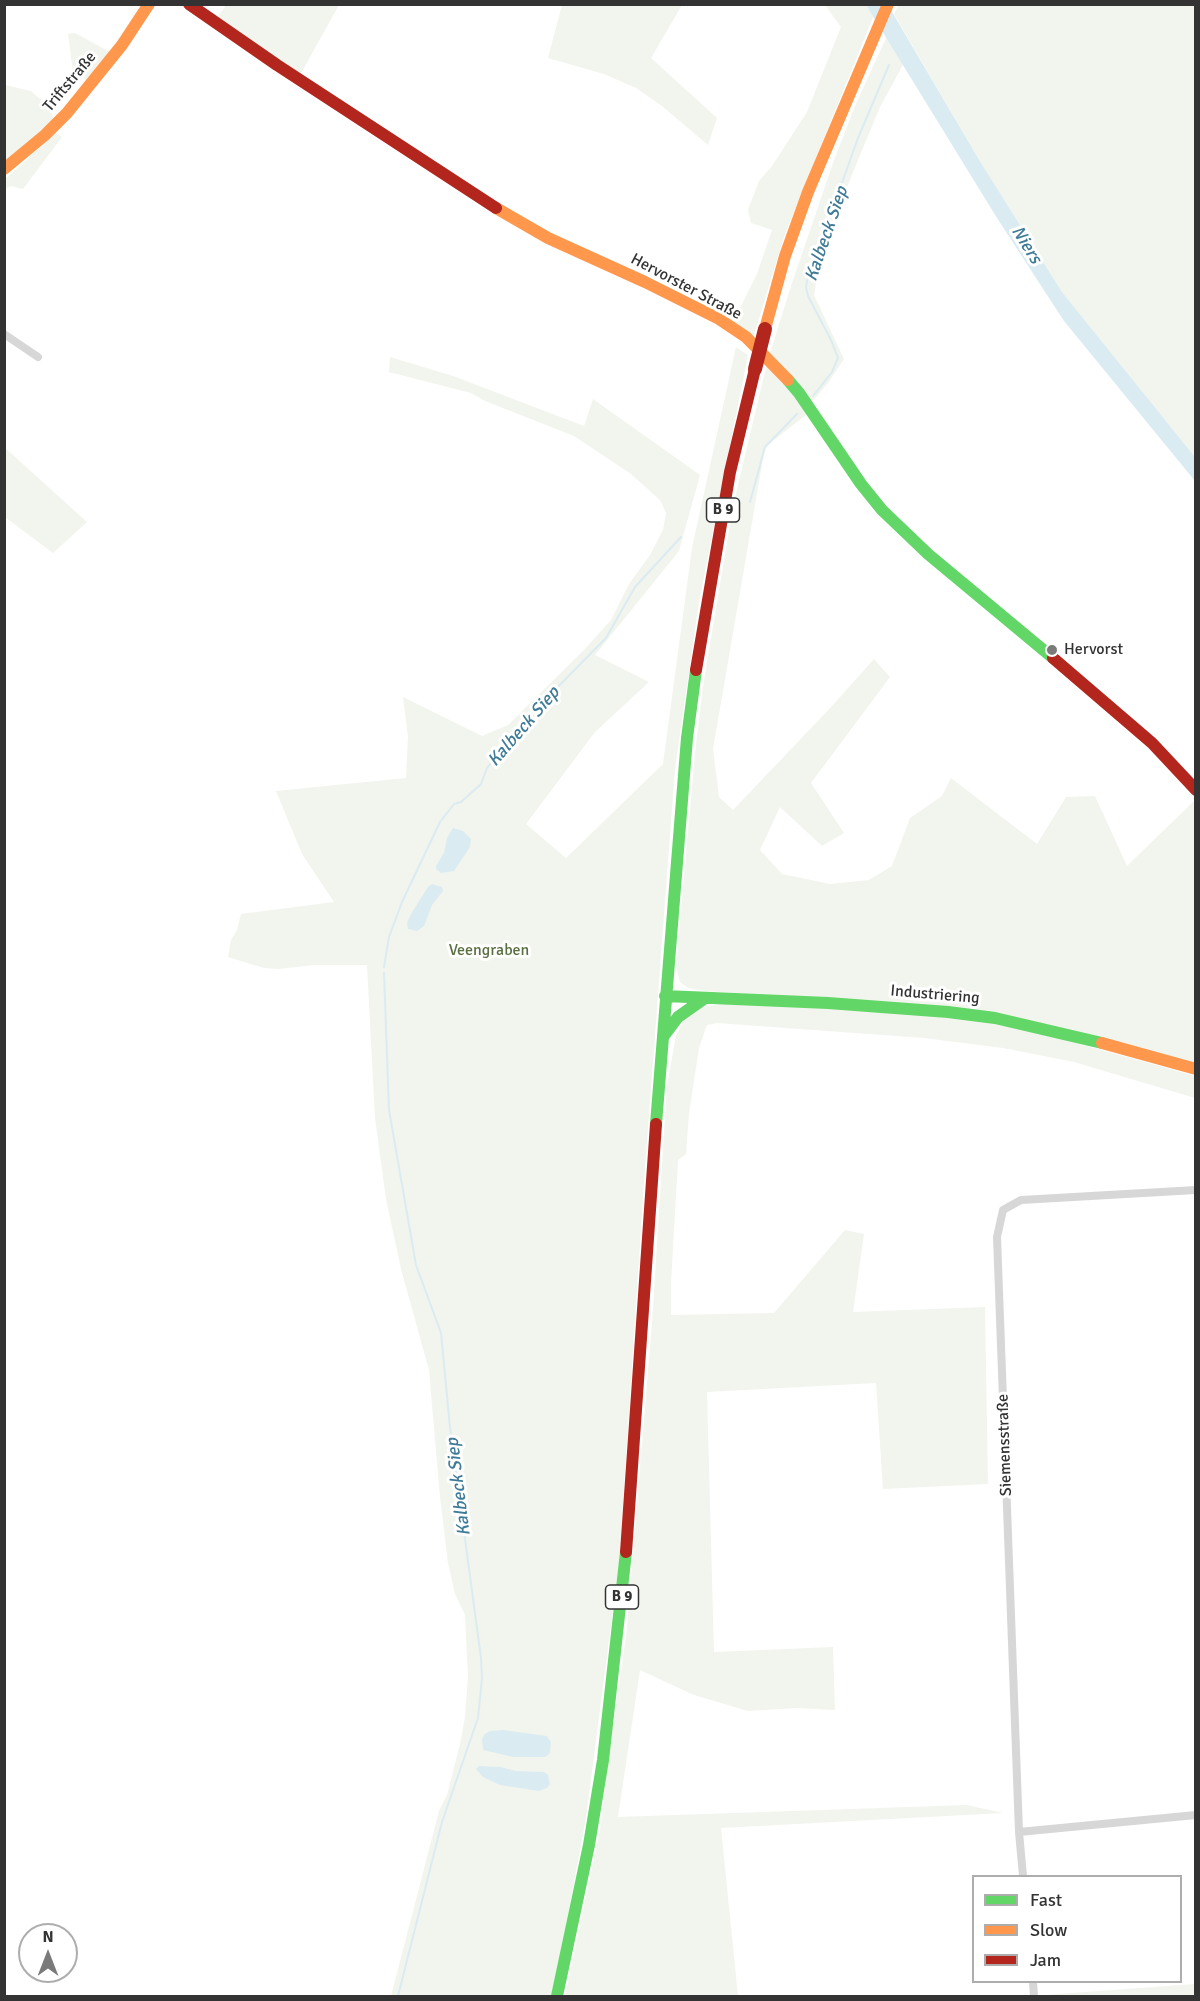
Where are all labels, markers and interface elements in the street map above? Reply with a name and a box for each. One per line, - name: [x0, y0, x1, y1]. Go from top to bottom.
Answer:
- street label: Triftstraße: [39, 48, 101, 116]
- water label: Kalbeck Siep: [801, 184, 853, 284]
- water label: Niers: [1006, 222, 1046, 268]
- street label: Hervorster Straße: [627, 250, 745, 324]
- road number: B 9: [706, 498, 740, 522]
- place label: Hervorst: [1064, 640, 1123, 660]
- marker: Hervorst: [1045, 643, 1059, 657]
- water label: Kalbeck Siep: [484, 683, 564, 771]
- park label: Veengraben: [449, 941, 529, 961]
- street label: Industriering: [890, 982, 980, 1008]
- street label: Siemensstraße: [994, 1394, 1016, 1496]
- water label: Kalbeck Siep: [442, 1437, 476, 1537]
- road number: B 9: [606, 1585, 638, 1609]
- legend: [972, 1875, 1182, 1983]
- text: Fast: [1030, 1889, 1062, 1911]
- text: Slow: [1030, 1919, 1067, 1941]
- north arrow: [18, 1923, 78, 1983]
- text: N: [42, 1927, 54, 1947]
- text: Jam: [1030, 1949, 1061, 1971]

